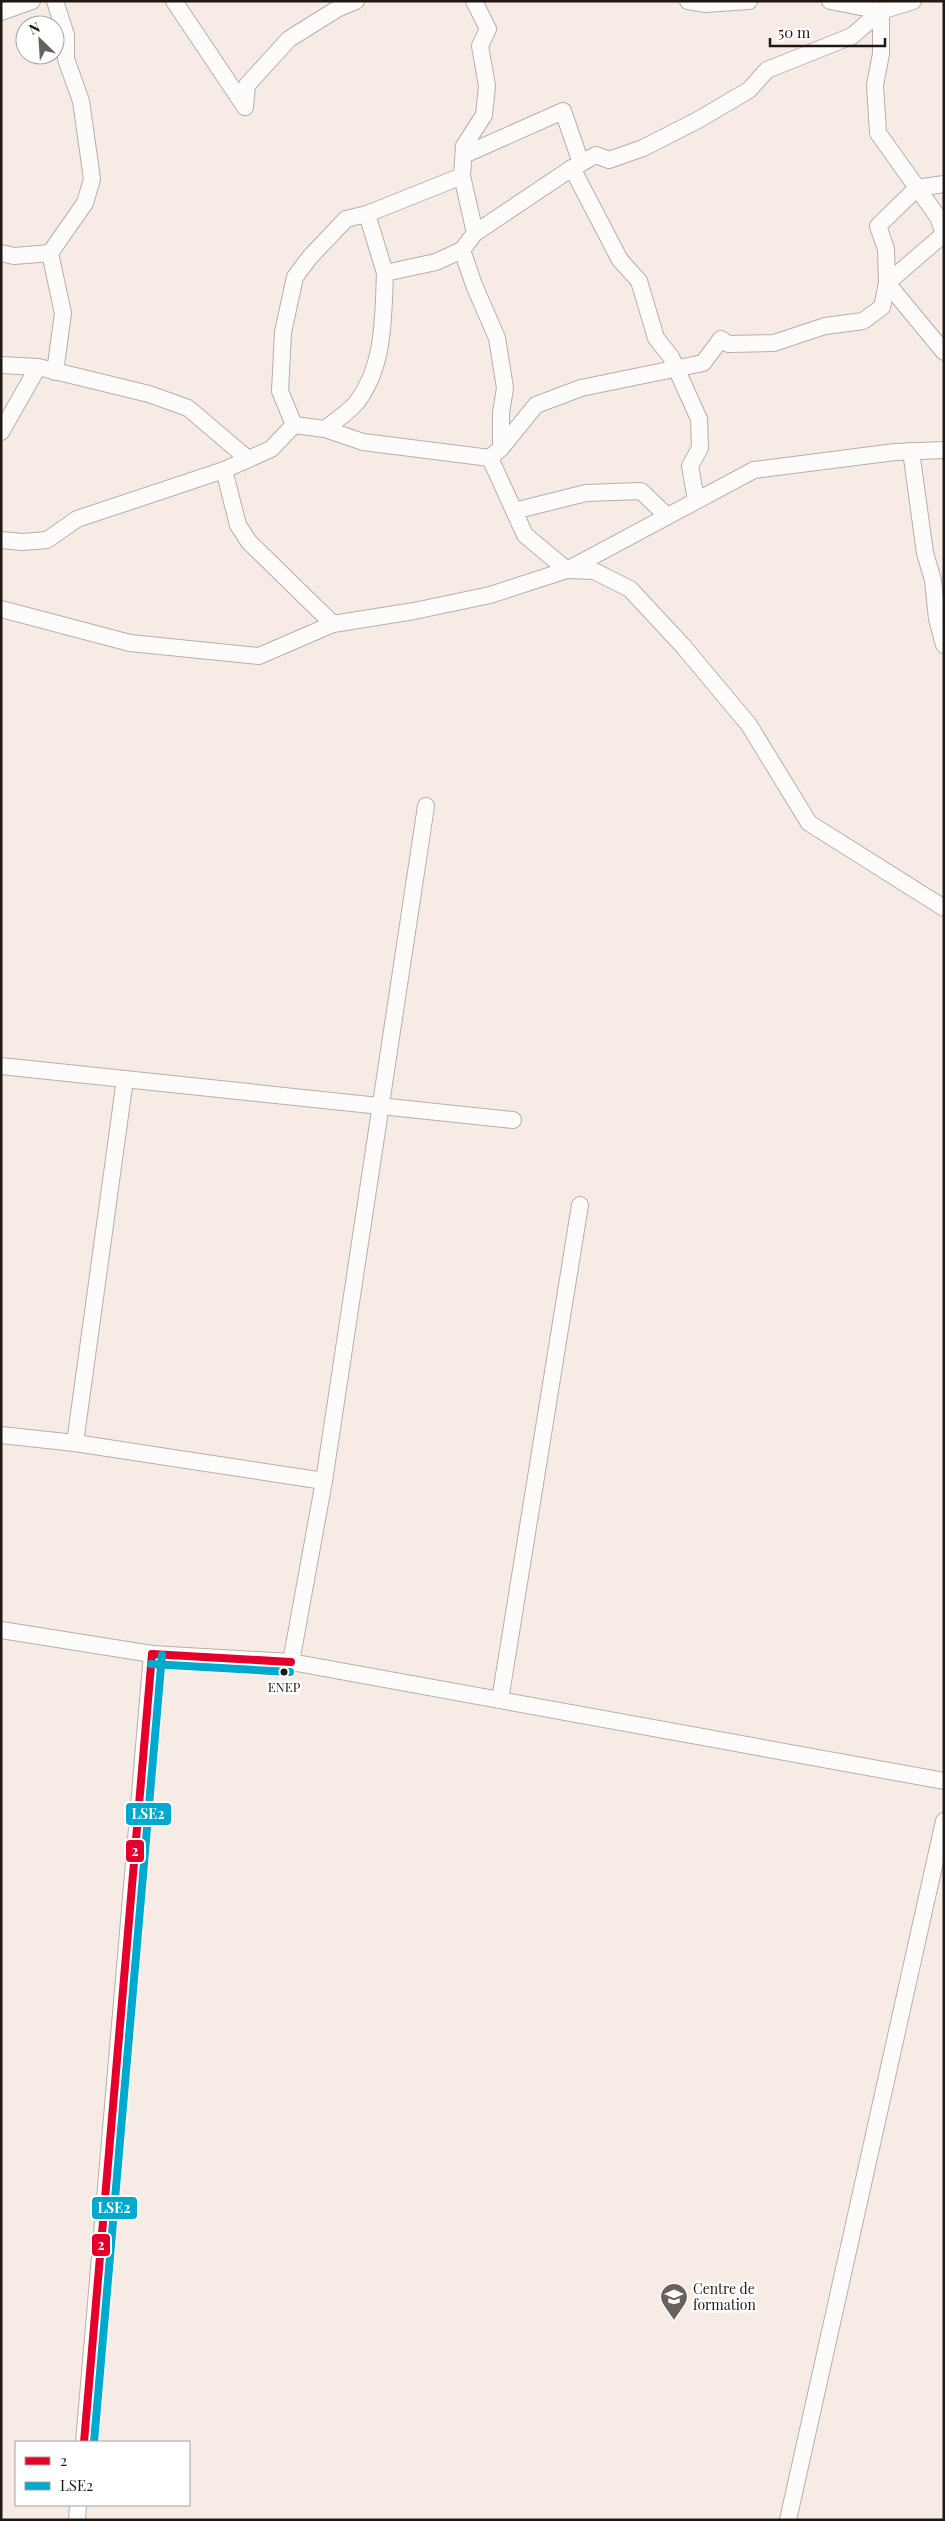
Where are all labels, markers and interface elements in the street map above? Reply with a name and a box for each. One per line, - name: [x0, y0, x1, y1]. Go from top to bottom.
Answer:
- north arrow: [15, 15, 65, 65]
- scale bar: [770, 15, 885, 47]
- text: N: [26, 17, 43, 39]
- text: 50 m: [778, 22, 811, 42]
- marker: ENEP: [279, 1667, 289, 1677]
- place label: ENEP: [268, 1678, 301, 1695]
- line badge: LSE2: [125, 1802, 172, 1826]
- text: LSE2: [132, 1804, 164, 1823]
- line badge: 2: [125, 1839, 145, 1863]
- text: 2: [131, 1841, 139, 1860]
- line badge: LSE2: [91, 2196, 138, 2220]
- text: LSE2: [98, 2198, 130, 2217]
- line badge: 2: [91, 2233, 111, 2257]
- text: 2: [97, 2235, 105, 2254]
- place label: Centre de formation: [693, 2279, 756, 2314]
- school or university icon: Centre de formation: [659, 2282, 689, 2321]
- legend: [15, 2441, 190, 2506]
- text: 2: [60, 2450, 67, 2470]
- text: LSE2: [60, 2475, 93, 2495]

